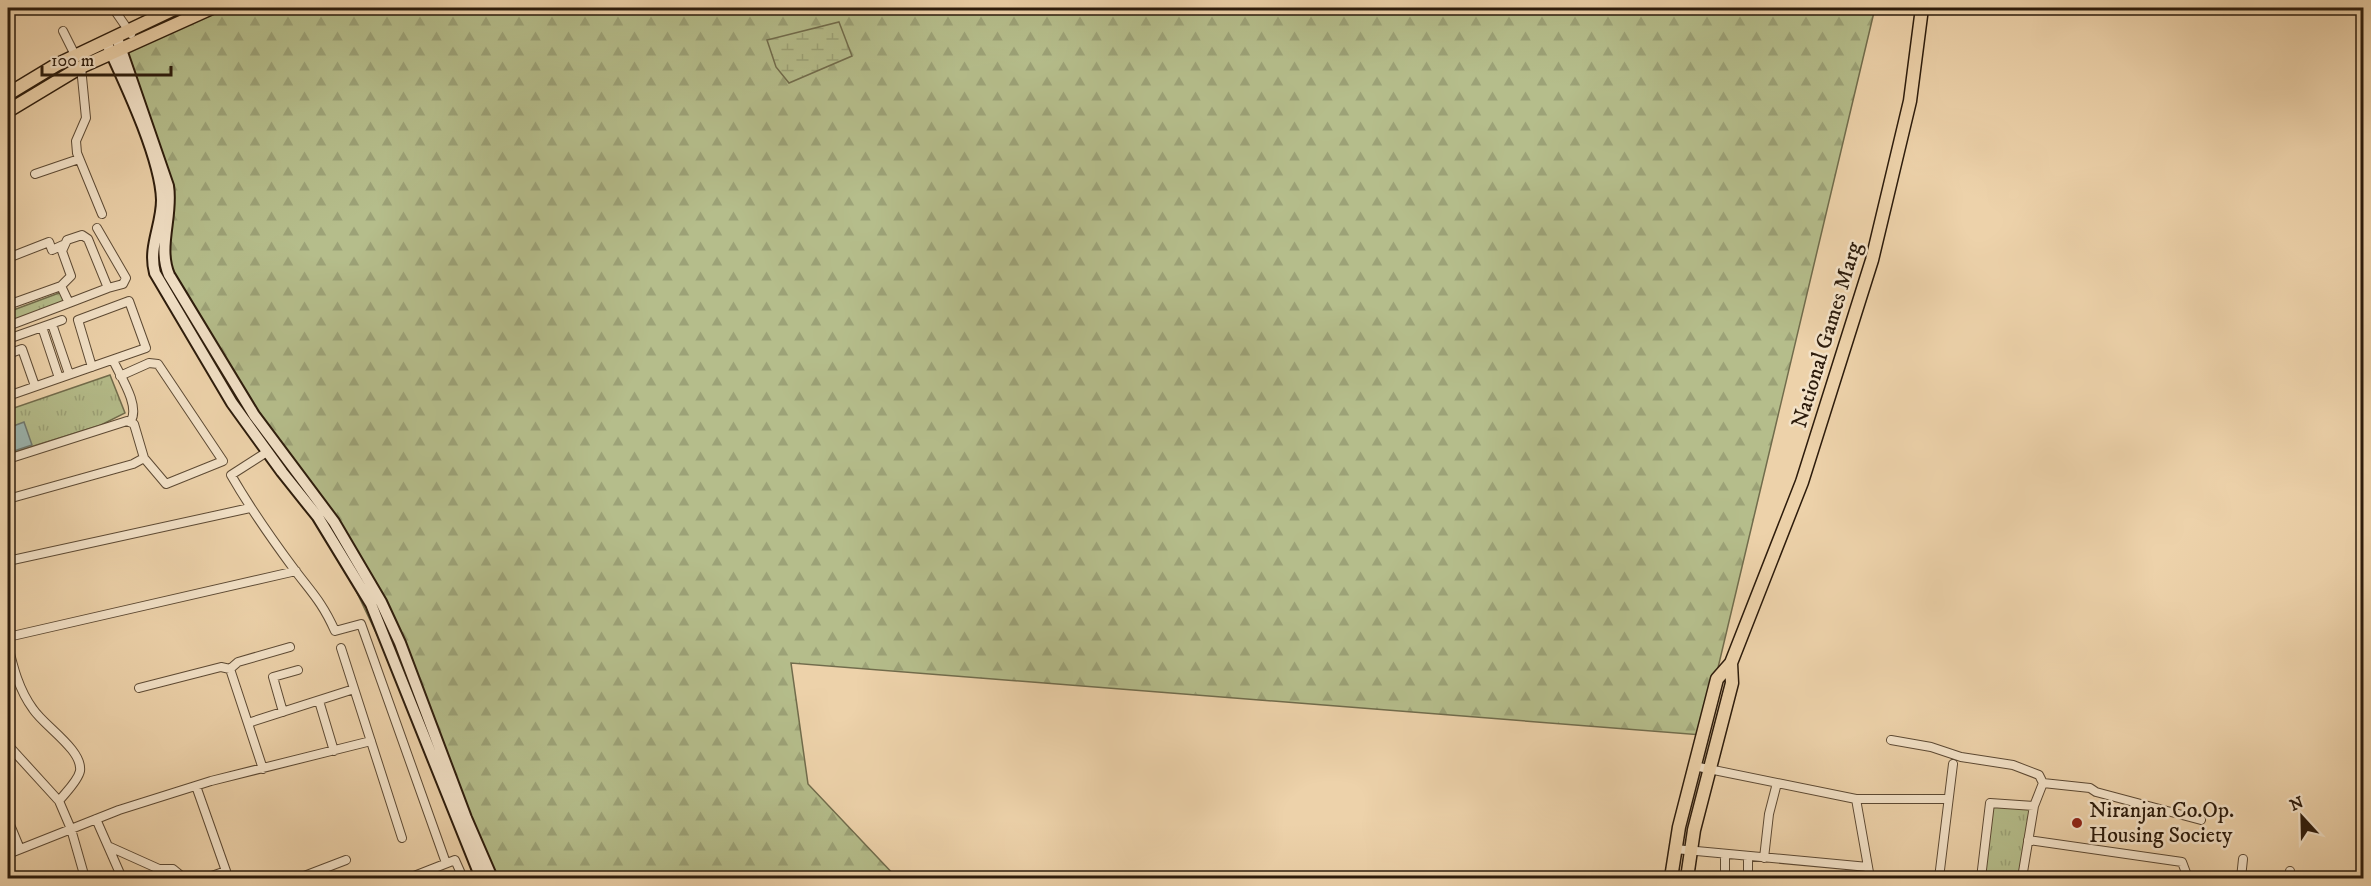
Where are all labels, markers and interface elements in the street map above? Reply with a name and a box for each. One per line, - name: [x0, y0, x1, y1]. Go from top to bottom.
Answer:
- scale bar: [42, 39, 171, 77]
- text: 100 m: [51, 50, 94, 72]
- street label: National Games Marg: [1786, 238, 1868, 431]
- north arrow: [2272, 787, 2332, 847]
- text: N: [2287, 792, 2307, 816]
- place label: Niranjan Co.Op. Housing Society: [2089, 797, 2234, 849]
- marker: Niranjan Co.Op. Housing Society: [2070, 816, 2084, 830]

